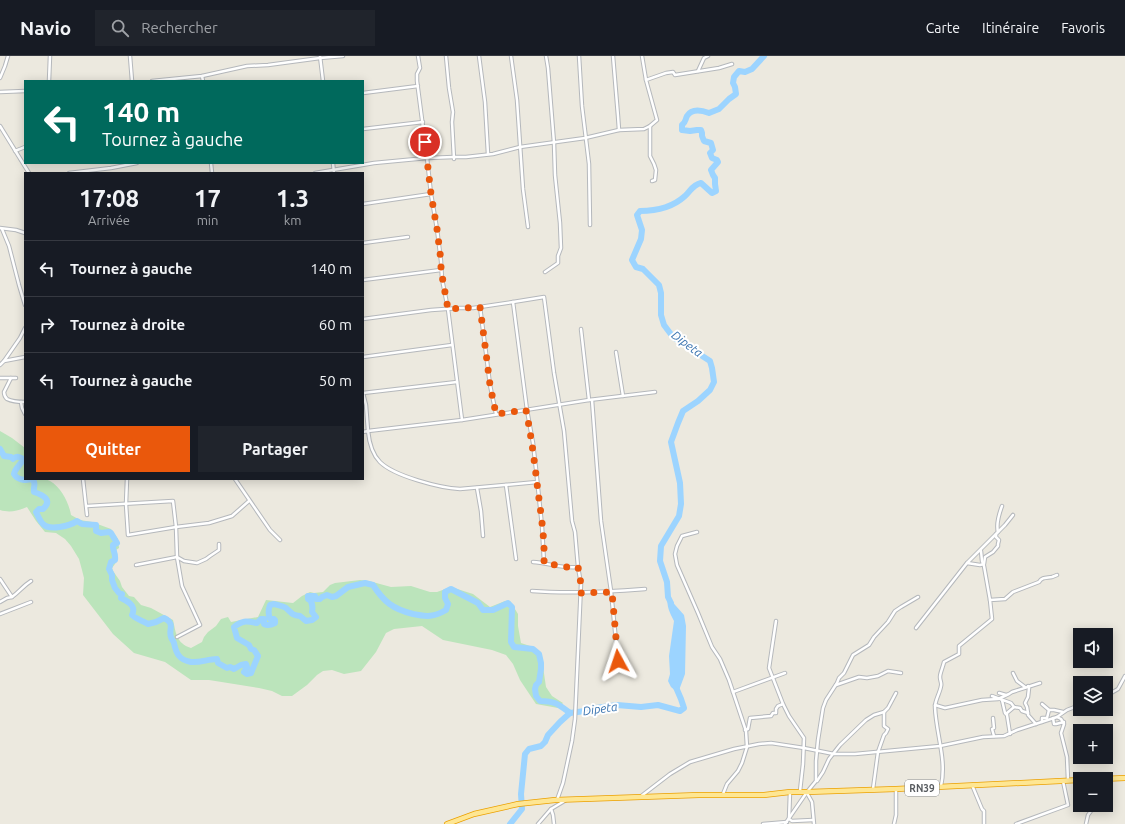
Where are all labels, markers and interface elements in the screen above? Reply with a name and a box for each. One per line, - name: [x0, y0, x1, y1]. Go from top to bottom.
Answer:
- search box: [95, 10, 375, 46]
- text: Navio: [20, 17, 71, 39]
- icon: search: [109, 17, 131, 39]
- text: Rechercher: [141, 19, 218, 36]
- text: Carte: [926, 20, 960, 36]
- text: Itinéraire: [982, 20, 1039, 36]
- text: Favoris: [1061, 20, 1105, 36]
- icon: left: [36, 96, 88, 148]
- text: 140 m: [102, 96, 180, 127]
- pin: [408, 125, 442, 159]
- text: Tournez à gauche: [102, 129, 243, 149]
- icon: arrive: [414, 131, 436, 153]
- text: 17:08: [79, 185, 139, 212]
- text: 17: [194, 185, 221, 212]
- text: 1.3: [276, 185, 309, 212]
- text: Arrivée: [88, 213, 130, 227]
- text: min: [197, 213, 218, 227]
- text: km: [284, 213, 301, 227]
- icon: left: [36, 258, 58, 280]
- text: Tournez à gauche: [70, 260, 193, 277]
- text: 140 m: [310, 260, 352, 277]
- icon: right: [36, 314, 58, 336]
- text: Tournez à droite: [70, 316, 185, 333]
- text: 60 m: [319, 316, 352, 333]
- water label: Dipeta: [669, 328, 706, 360]
- icon: left: [36, 370, 58, 392]
- text: Tournez à gauche: [70, 372, 193, 389]
- text: 50 m: [319, 372, 352, 389]
- button: Quitter: [36, 426, 190, 472]
- button: Partager: [198, 426, 352, 472]
- map controls: [1073, 628, 1113, 812]
- button: sound: [1073, 628, 1113, 668]
- position arrow: [597, 640, 639, 682]
- button: layers: [1073, 676, 1113, 716]
- water label: Dipeta: [582, 700, 619, 717]
- button: +: [1073, 724, 1113, 764]
- button: −: [1073, 772, 1113, 812]
- road number: RN39: [905, 780, 939, 796]

